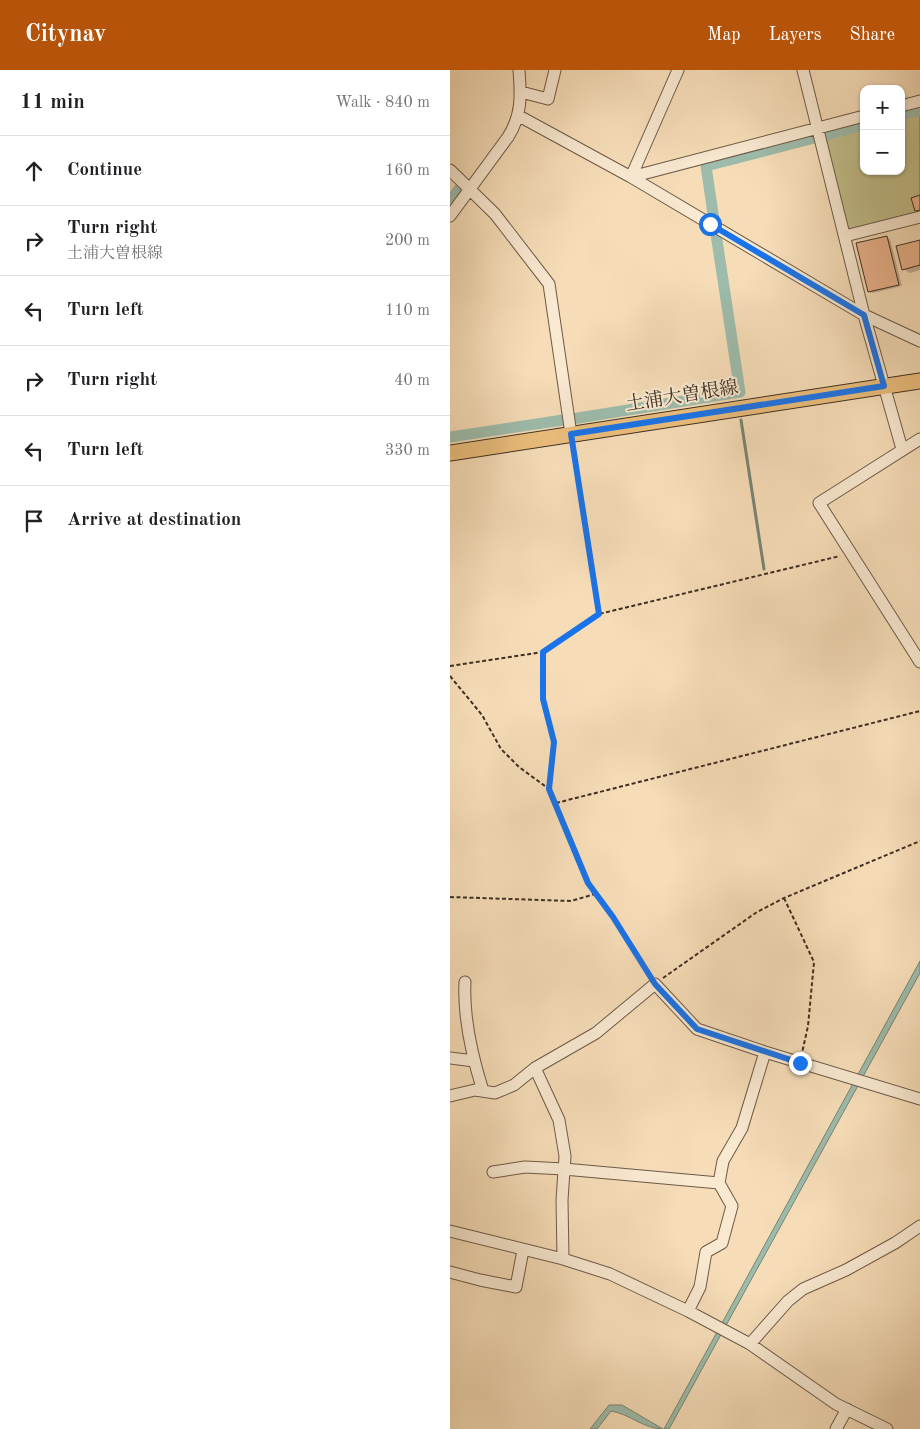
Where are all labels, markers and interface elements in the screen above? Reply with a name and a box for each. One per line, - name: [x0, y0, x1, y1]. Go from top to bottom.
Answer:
- text: Citynav: [25, 23, 106, 47]
- text: Map: [707, 26, 741, 44]
- text: Layers: [769, 26, 821, 44]
- text: Share: [849, 26, 895, 44]
- map controls: [860, 85, 905, 175]
- button: +: [860, 85, 905, 130]
- text: 11 min: [20, 92, 85, 113]
- text: Walk · 840 m: [335, 95, 430, 111]
- button: −: [860, 130, 905, 175]
- icon: ahead: [20, 157, 48, 185]
- text: Continue: [67, 161, 142, 180]
- text: 160 m: [385, 163, 430, 179]
- route start: [699, 213, 722, 236]
- text: Turn right: [67, 219, 157, 238]
- icon: right: [20, 227, 48, 255]
- text: 200 m: [385, 233, 430, 249]
- text: 土浦大曽根線: [67, 246, 163, 262]
- icon: left: [20, 297, 48, 325]
- text: Turn left: [67, 301, 144, 320]
- text: 110 m: [385, 303, 430, 319]
- icon: right: [20, 367, 48, 395]
- text: Turn right: [67, 371, 157, 390]
- text: 40 m: [394, 373, 430, 389]
- street label: 土浦大曽根線: [624, 376, 740, 415]
- icon: left: [20, 437, 48, 465]
- text: Turn left: [67, 441, 144, 460]
- text: 330 m: [385, 443, 430, 459]
- icon: arrive: [20, 507, 48, 535]
- text: Arrive at destination: [67, 511, 241, 530]
- route end: [789, 1052, 812, 1075]

